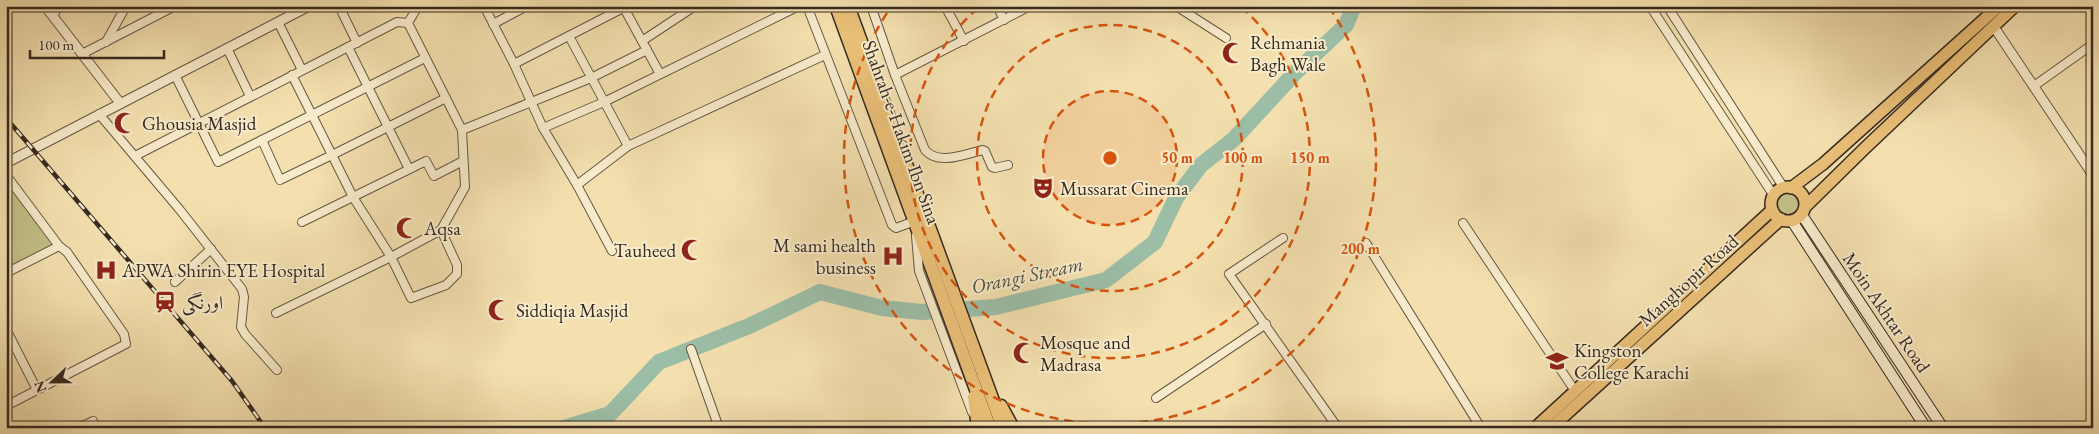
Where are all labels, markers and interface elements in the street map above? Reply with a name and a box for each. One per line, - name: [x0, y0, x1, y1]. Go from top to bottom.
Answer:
- scale bar: [30, 28, 164, 60]
- place label: Rehmania Bagh Wale: [1250, 30, 1326, 77]
- text: 100 m: [38, 35, 75, 54]
- street label: Shahrah-e-Hakim Ibn Sina: [857, 37, 947, 228]
- mosque icon: Rehmania Bagh Wale: [1220, 40, 1246, 66]
- mosque icon: Ghousia Masjid: [112, 110, 138, 136]
- place label: Ghousia Masjid: [142, 111, 257, 136]
- text: 50 m: [1161, 148, 1193, 167]
- text: 100 m: [1223, 148, 1263, 167]
- text: 150 m: [1290, 148, 1330, 167]
- centre of rings: [1101, 149, 1119, 167]
- theatre icon: Mussarat Cinema: [1030, 175, 1056, 201]
- place label: Mussarat Cinema: [1060, 176, 1189, 201]
- mosque icon: Aqsa: [394, 215, 420, 241]
- place label: Aqsa: [423, 216, 461, 241]
- street label: Manghopir Road: [1633, 229, 1744, 332]
- place label: M sami health business: [773, 233, 876, 280]
- mosque icon: Tauheed: [679, 237, 705, 263]
- place label: Tauheed: [614, 238, 676, 263]
- text: 200 m: [1340, 239, 1380, 258]
- hospital icon: M sami health business: [880, 243, 906, 269]
- street label: Moin Akhtar Road: [1837, 247, 1936, 378]
- water label: Orangi Stream: [969, 250, 1085, 300]
- hospital icon: APWA Shirin EYE Hospital: [93, 257, 119, 283]
- place label: APWA Shirin EYE Hospital: [121, 258, 326, 283]
- station icon: اورنگی: [152, 289, 178, 315]
- place label: اورنگی: [182, 290, 223, 316]
- mosque icon: Siddiqia Masjid: [486, 297, 512, 323]
- place label: Siddiqia Masjid: [516, 298, 629, 323]
- place label: Mosque and Madrasa: [1040, 330, 1131, 377]
- place label: Kingston College Karachi: [1574, 338, 1690, 385]
- mosque icon: Mosque and Madrasa: [1011, 340, 1037, 366]
- school or university icon: Kingston College Karachi: [1544, 348, 1570, 374]
- north arrow: [28, 356, 78, 406]
- text: N: [29, 378, 50, 395]

